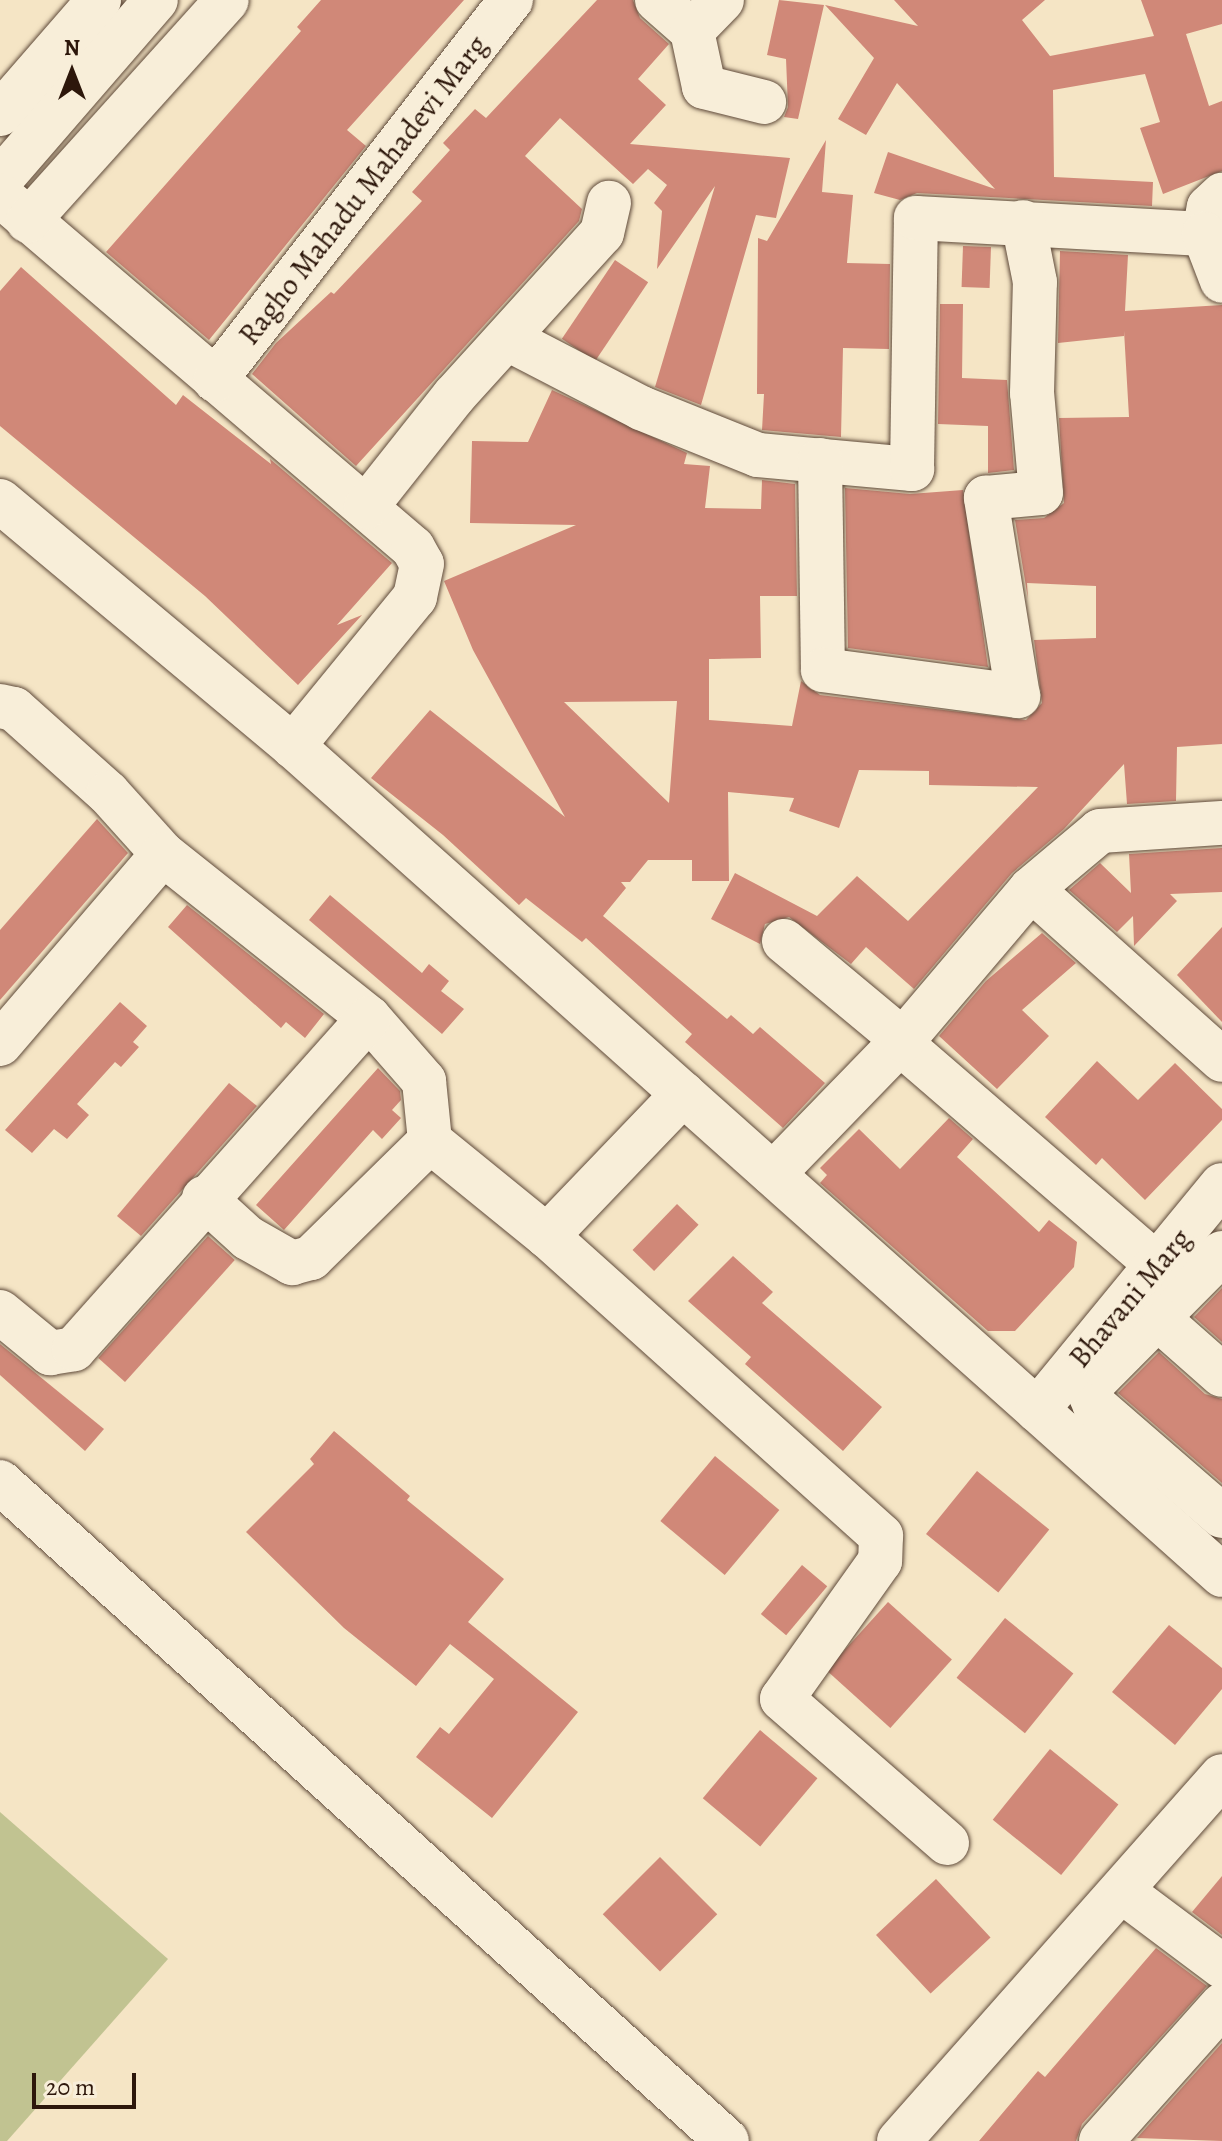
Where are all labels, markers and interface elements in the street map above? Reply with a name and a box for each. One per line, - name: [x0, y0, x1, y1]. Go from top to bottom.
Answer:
- street label: Ragho Mahadu Mahadevi Marg: [231, 28, 495, 352]
- north arrow: [32, 32, 112, 112]
- text: N: [64, 33, 80, 63]
- street label: Bhavani Marg: [1061, 1221, 1199, 1375]
- scale bar: [36, 2057, 140, 2107]
- text: 20 m: [46, 2071, 95, 2103]

